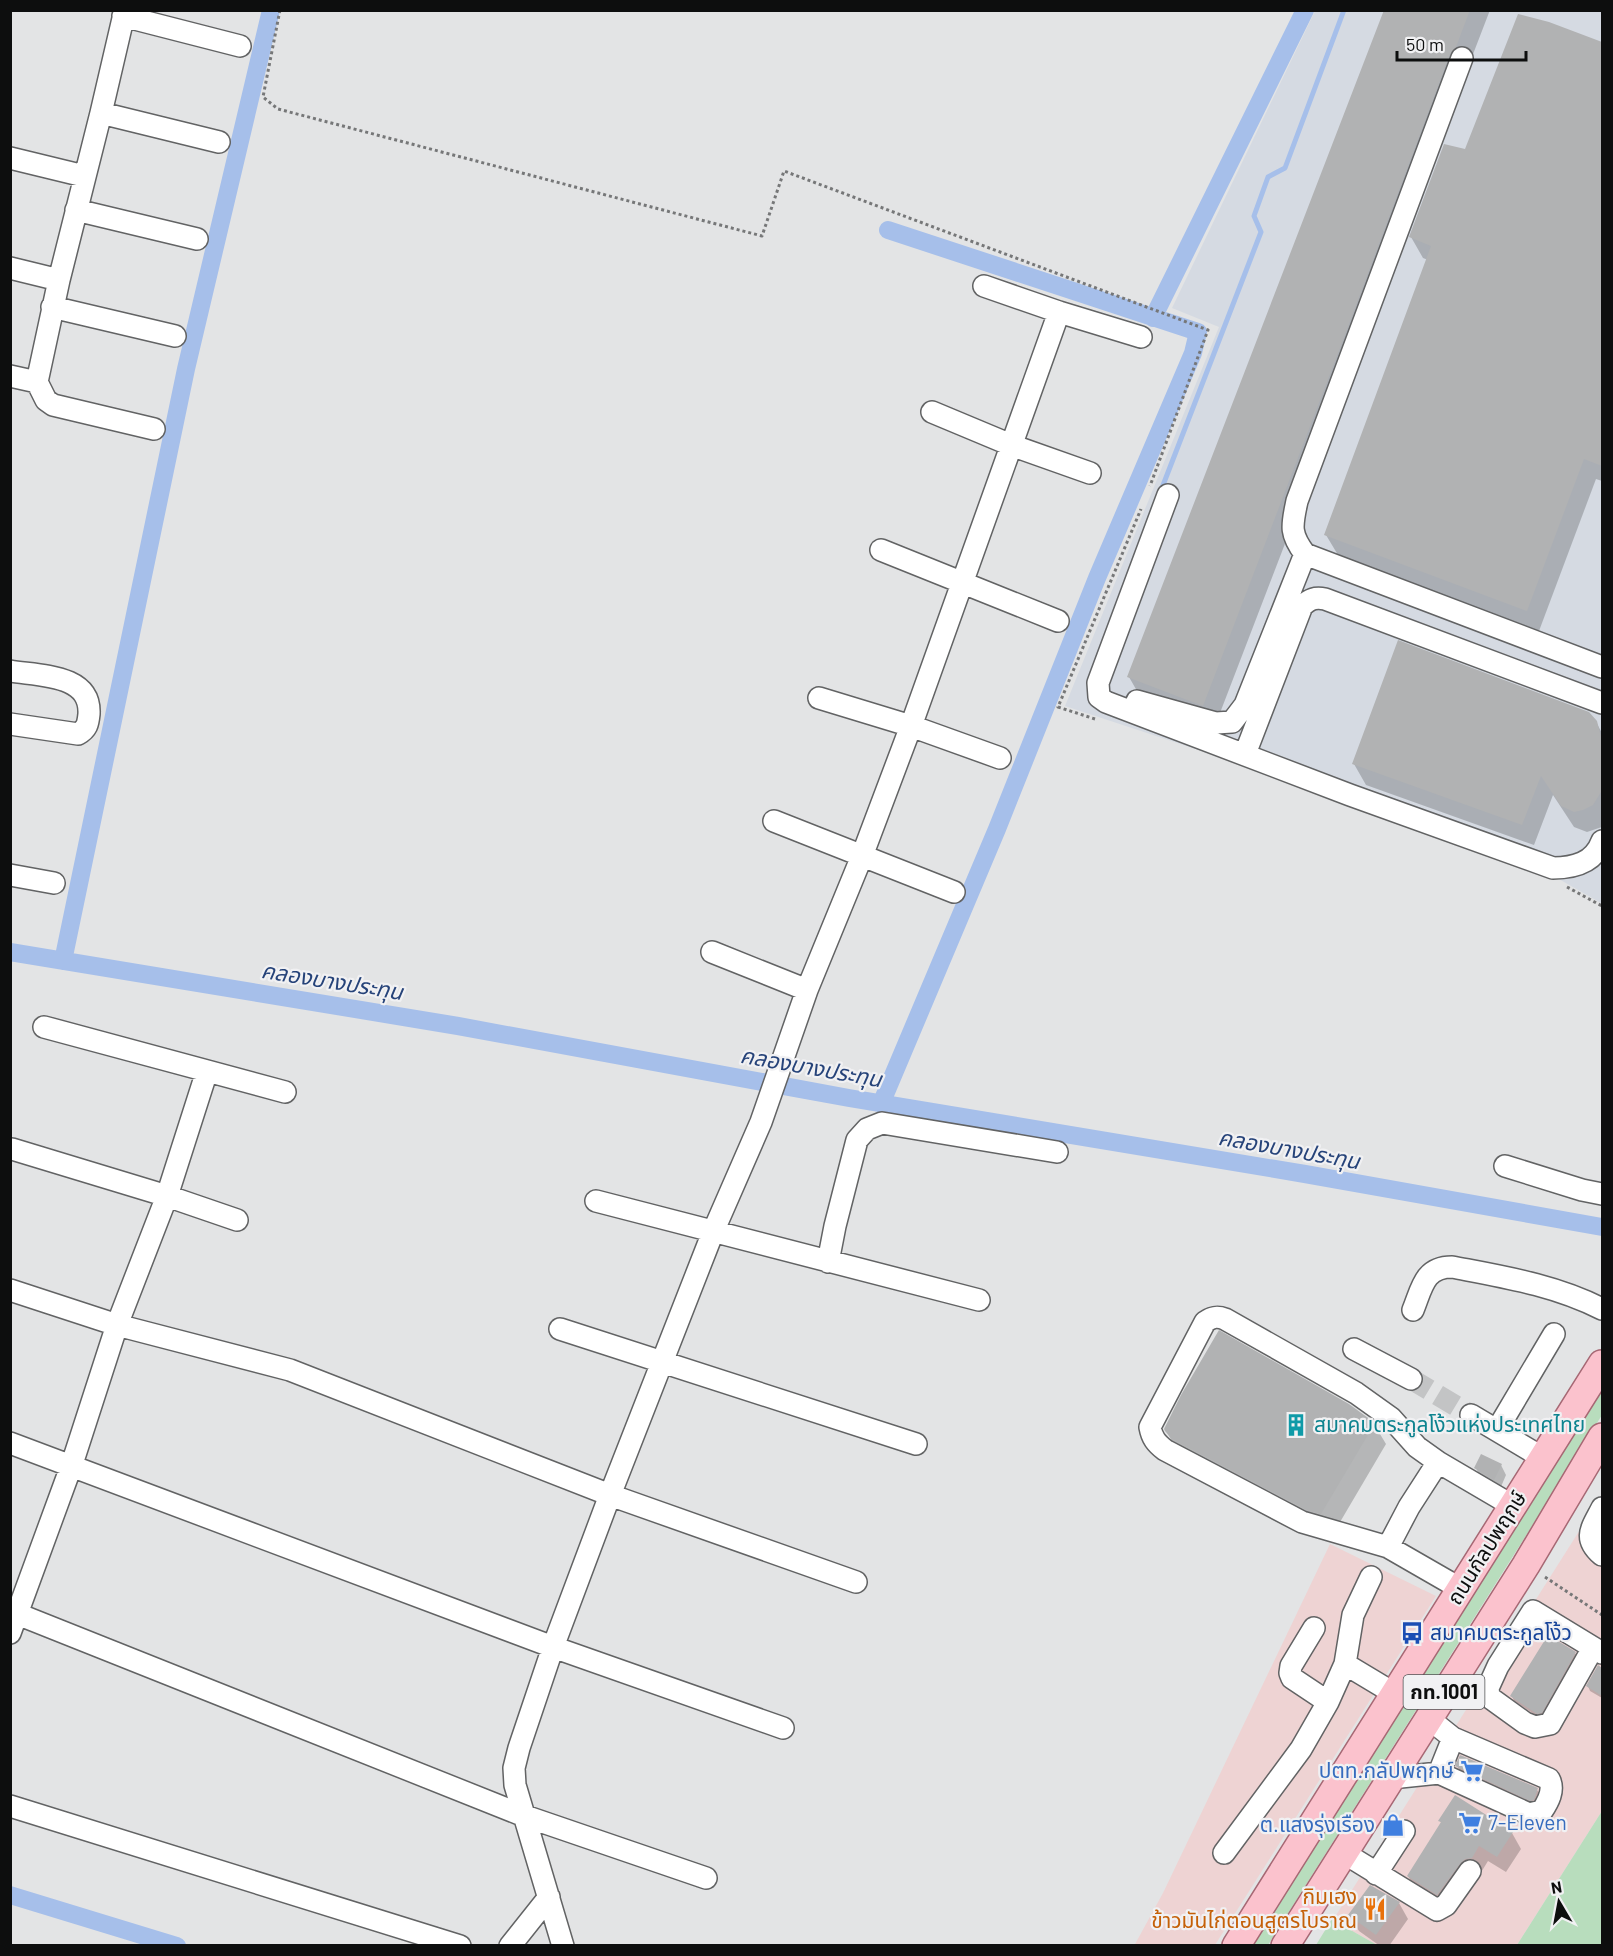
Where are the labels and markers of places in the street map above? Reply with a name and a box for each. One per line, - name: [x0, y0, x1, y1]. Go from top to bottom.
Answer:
- place label: สมาคมตระกูลโง้วแห่งประเทศไทย: [1314, 1411, 1585, 1438]
- building icon: สมาคมตระกูลโง้วแห่งประเทศไทย: [1283, 1412, 1309, 1438]
- place label: สมาคมตระกูลโง้ว: [1430, 1619, 1572, 1646]
- bus stop icon: สมาคมตระกูลโง้ว: [1399, 1620, 1425, 1646]
- place label: ปตท.กลัปพฤกษ์: [1319, 1757, 1454, 1782]
- supermarket icon: ปตท.กลัปพฤกษ์: [1459, 1758, 1485, 1784]
- place label: 7-Eleven: [1488, 1809, 1567, 1834]
- supermarket icon: 7-Eleven: [1457, 1810, 1483, 1836]
- place label: ต.แสงรุ่งเรือง: [1260, 1811, 1375, 1838]
- shop icon: ต.แสงรุ่งเรือง: [1380, 1812, 1406, 1838]
- place label: กิมเฮง ข้าวมันไก่ตอนสูตรโบราณ: [1151, 1883, 1357, 1934]
- restaurant icon: กิมเฮง ข้าวมันไก่ตอนสูตรโบราณ: [1362, 1896, 1388, 1922]

